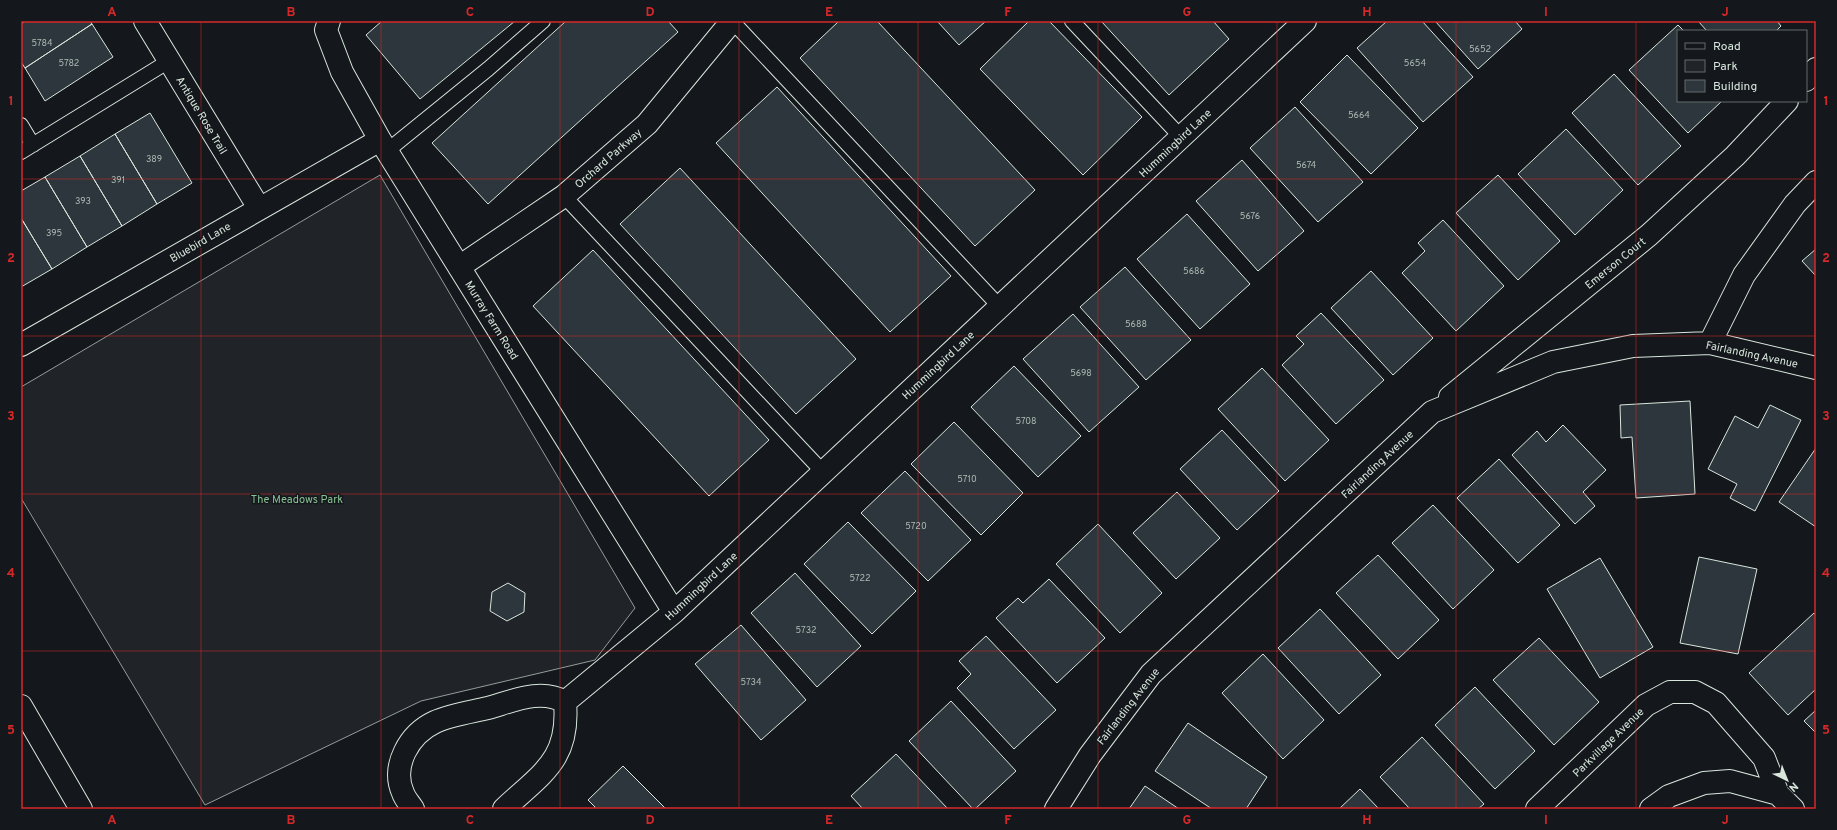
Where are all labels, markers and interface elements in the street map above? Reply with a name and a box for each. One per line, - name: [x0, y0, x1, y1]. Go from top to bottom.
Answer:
- text: A: [107, 5, 117, 21]
- text: B: [287, 5, 296, 21]
- text: C: [466, 5, 474, 21]
- text: D: [645, 5, 655, 21]
- text: E: [825, 5, 833, 21]
- text: F: [1004, 5, 1012, 21]
- text: G: [1183, 5, 1192, 21]
- text: H: [1362, 5, 1372, 21]
- text: I: [1544, 5, 1548, 21]
- text: J: [1721, 5, 1729, 21]
- legend: [1677, 30, 1807, 102]
- house number: 5784: [31, 38, 53, 49]
- text: Road: [1713, 39, 1741, 55]
- house number: 5652: [1469, 44, 1491, 55]
- house number: 5782: [59, 58, 79, 69]
- house number: 5654: [1404, 58, 1427, 69]
- text: Park: [1713, 59, 1738, 75]
- street label: Antique Rose Trail: [172, 74, 230, 157]
- text: Building: [1713, 79, 1757, 95]
- text: 1: [8, 94, 14, 110]
- text: 1: [1823, 94, 1829, 110]
- street label: Hummingbird Lane: [1136, 106, 1215, 181]
- house number: 5664: [1348, 110, 1370, 121]
- street label: Orchard Parkway: [572, 126, 645, 192]
- house number: 389: [146, 154, 162, 165]
- house number: 5674: [1296, 160, 1316, 171]
- house number: 391: [111, 175, 125, 186]
- house number: 393: [75, 196, 91, 207]
- house number: 5676: [1240, 211, 1260, 222]
- street label: Bluebird Lane: [167, 220, 234, 266]
- house number: 395: [46, 228, 62, 239]
- street label: Emerson Court: [1582, 235, 1649, 293]
- text: 2: [7, 251, 15, 267]
- text: 2: [1822, 251, 1830, 267]
- house number: 5686: [1183, 266, 1205, 277]
- street label: Murray Farm Road: [461, 278, 521, 363]
- house number: 5688: [1125, 319, 1147, 330]
- street label: Hummingbird Lane: [899, 328, 978, 403]
- street label: Fairlanding Avenue: [1704, 338, 1799, 372]
- house number: 5698: [1070, 368, 1092, 379]
- text: 3: [7, 409, 15, 425]
- text: 3: [1822, 409, 1830, 425]
- house number: 5708: [1015, 416, 1037, 427]
- street label: Fairlanding Avenue: [1339, 428, 1417, 502]
- house number: 5710: [957, 474, 977, 485]
- park label: The Meadows Park: [251, 493, 343, 507]
- house number: 5720: [905, 521, 927, 532]
- street label: Hummingbird Lane: [662, 549, 741, 624]
- text: 4: [7, 566, 15, 582]
- text: 4: [1822, 566, 1830, 582]
- house number: 5722: [849, 573, 871, 584]
- house number: 5732: [796, 625, 816, 636]
- street label: Fairlanding Avenue: [1094, 665, 1163, 748]
- house number: 5734: [740, 677, 762, 688]
- street label: Parkvillage Avenue: [1570, 705, 1647, 780]
- text: 5: [7, 723, 15, 739]
- text: 5: [1822, 723, 1830, 739]
- north arrow: [1767, 760, 1807, 800]
- text: N: [1785, 779, 1801, 794]
- text: A: [107, 813, 117, 829]
- text: B: [287, 813, 296, 829]
- text: C: [466, 813, 474, 829]
- text: D: [645, 813, 655, 829]
- text: E: [825, 813, 833, 829]
- text: F: [1004, 813, 1012, 829]
- text: G: [1183, 813, 1192, 829]
- text: H: [1362, 813, 1372, 829]
- text: I: [1544, 813, 1548, 829]
- text: J: [1721, 813, 1729, 829]

